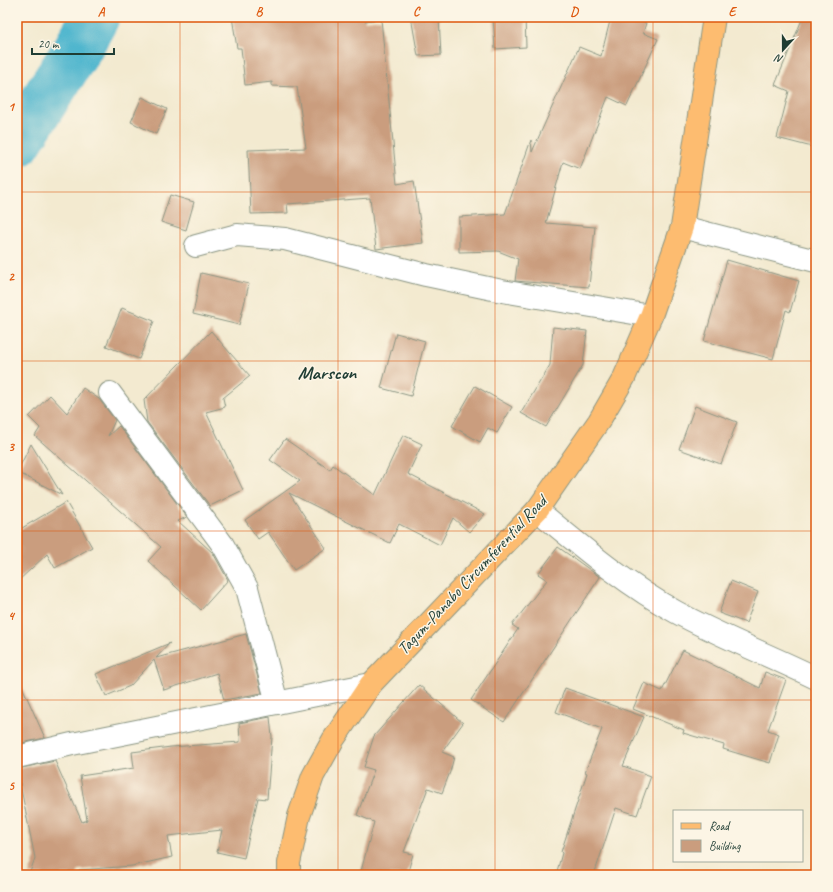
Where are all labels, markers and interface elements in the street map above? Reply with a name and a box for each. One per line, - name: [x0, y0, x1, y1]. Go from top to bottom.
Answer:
- text: A: [98, 4, 106, 20]
- text: B: [256, 4, 264, 20]
- text: C: [413, 4, 421, 20]
- text: D: [570, 4, 579, 20]
- text: E: [729, 4, 738, 20]
- scale bar: [32, 30, 114, 56]
- north arrow: [763, 30, 803, 70]
- text: 20 m: [38, 36, 60, 52]
- text: N: [772, 51, 785, 67]
- text: 1: [8, 99, 16, 115]
- text: 2: [8, 269, 15, 285]
- district label: Marscon: [298, 361, 358, 385]
- text: 3: [8, 439, 15, 455]
- street label: Tagum-Panabo Circumferential Road: [393, 489, 553, 659]
- text: 4: [8, 608, 16, 624]
- text: 5: [8, 778, 15, 794]
- legend: [673, 810, 803, 862]
- text: Road: [709, 818, 731, 834]
- text: Building: [709, 838, 741, 854]

